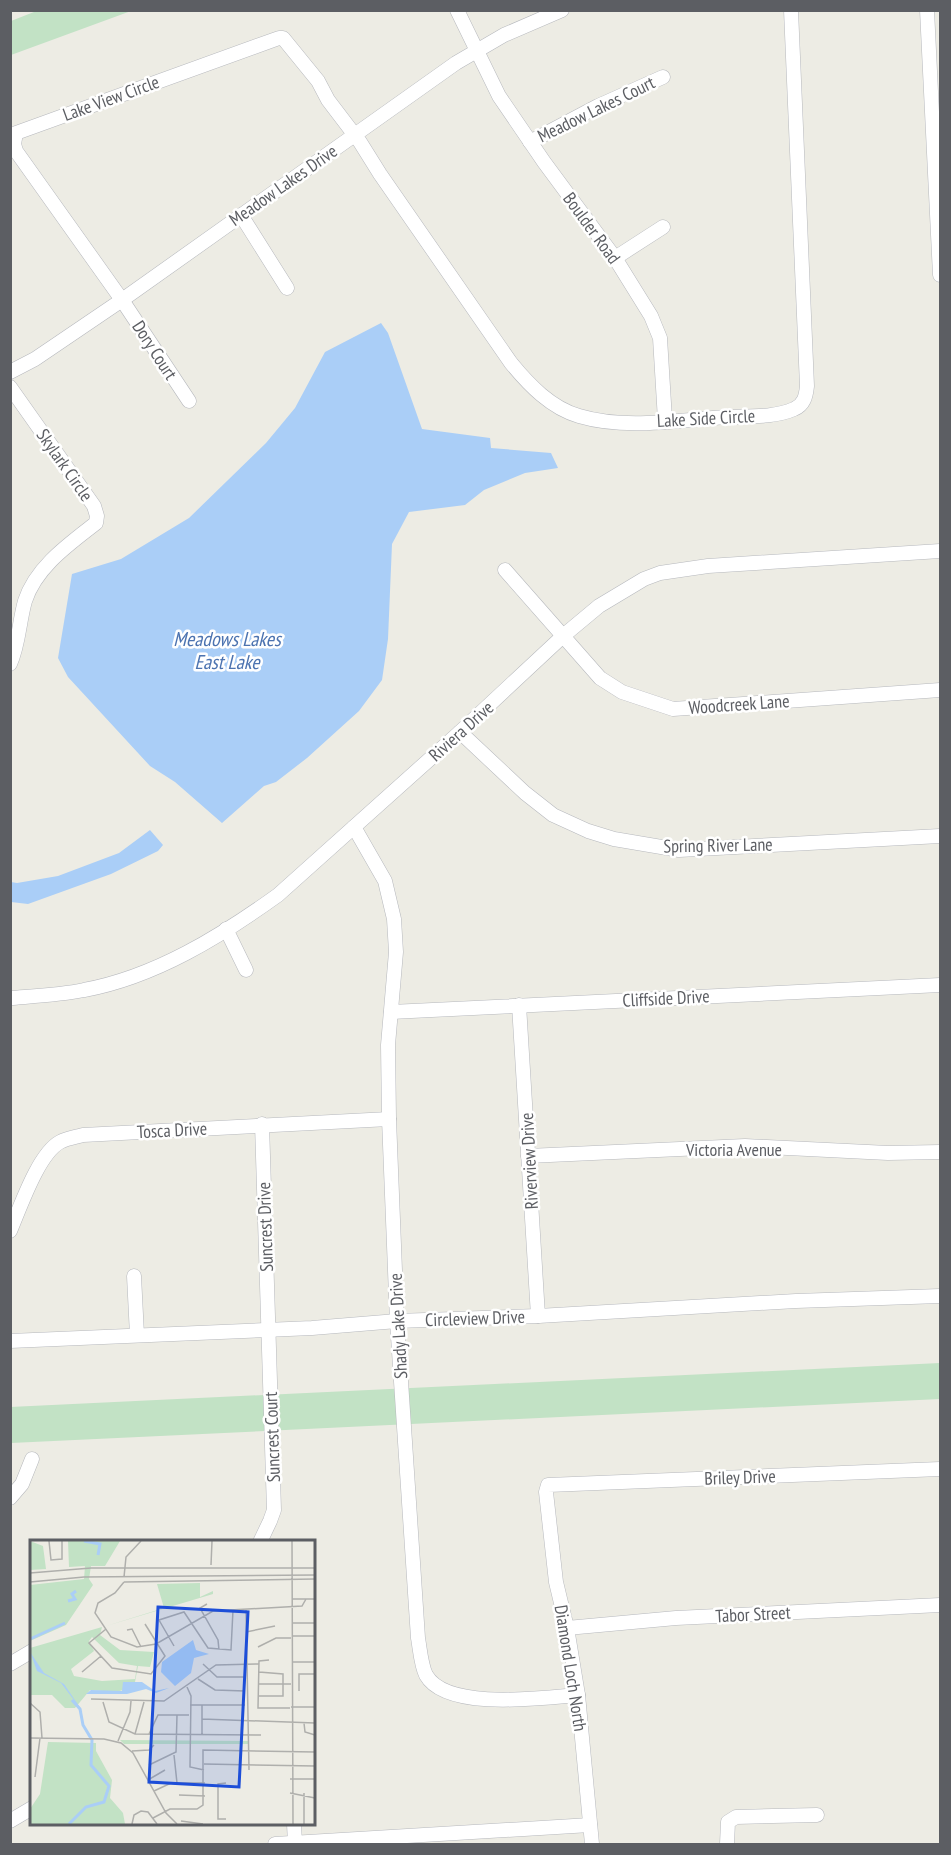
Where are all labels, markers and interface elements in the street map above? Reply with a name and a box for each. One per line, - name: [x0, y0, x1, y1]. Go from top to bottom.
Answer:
- street label: Lake View Circle: [60, 70, 162, 126]
- street label: Meadow Lakes Court: [534, 71, 659, 147]
- street label: Meadow Lakes Drive: [224, 139, 342, 231]
- street label: Boulder Road: [558, 188, 626, 268]
- street label: Dory Court: [127, 316, 183, 384]
- street label: Lake Side Circle: [656, 404, 756, 432]
- street label: Skylark Circle: [32, 424, 98, 506]
- water label: Meadows Lakes East Lake: [173, 626, 283, 675]
- street label: Woodcreek Lane: [688, 689, 790, 719]
- street label: Riviera Drive: [424, 696, 498, 766]
- street label: Spring River Lane: [663, 833, 773, 857]
- street label: Cliffside Drive: [622, 984, 710, 1012]
- street label: Riverview Drive: [515, 1112, 543, 1210]
- street label: Tosca Drive: [136, 1117, 208, 1143]
- street label: Victoria Avenue: [685, 1138, 782, 1161]
- street label: Suncrest Drive: [252, 1182, 278, 1272]
- street label: Shady Lake Drive: [384, 1273, 412, 1379]
- street label: Circleview Drive: [425, 1305, 525, 1331]
- street label: Suncrest Court: [259, 1391, 285, 1483]
- street label: Briley Drive: [704, 1464, 776, 1490]
- inset map: [30, 1540, 315, 1825]
- street label: Tabor Street: [715, 1601, 791, 1627]
- street label: Diamond Loch North: [550, 1603, 592, 1733]

